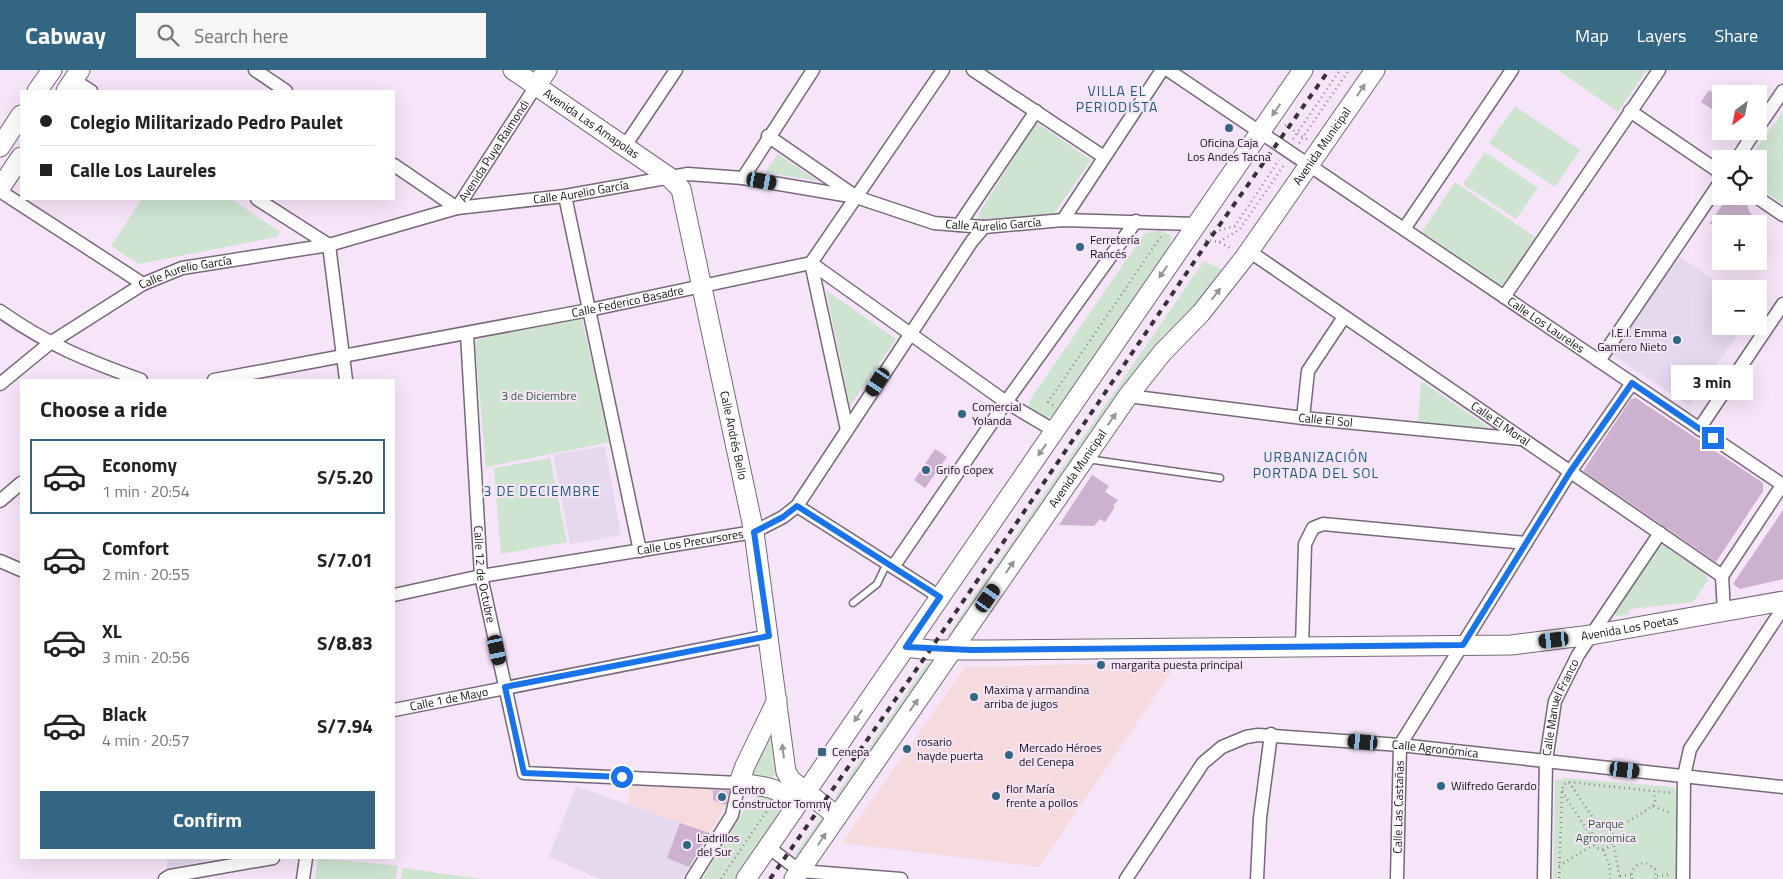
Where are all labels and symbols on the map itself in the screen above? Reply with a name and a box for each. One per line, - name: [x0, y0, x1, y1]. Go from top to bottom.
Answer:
- district label: VILLA EL PERIODISTA: [1076, 80, 1158, 117]
- street label: Avenida Las Amapolas: [540, 84, 644, 163]
- one-way arrow: [1356, 84, 1366, 97]
- north arrow: [1712, 85, 1768, 140]
- street label: Avenida Puya Raimondi: [453, 96, 534, 206]
- one-way arrow: [1271, 103, 1281, 117]
- street label: Avenida Municipal: [1288, 103, 1355, 189]
- marker: Oficina Caja Los Andes Tacna: [1223, 122, 1235, 134]
- place label: Oficina Caja Los Andes Tacna: [1187, 133, 1271, 166]
- car: [745, 171, 778, 191]
- street label: Calle Aurelio García: [532, 175, 630, 208]
- street label: Calle Aurelio García: [945, 212, 1042, 236]
- place label: Ferretería Rancés: [1090, 230, 1139, 263]
- marker: Ferretería Rancés: [1074, 241, 1086, 253]
- street label: Calle Aurelio García: [134, 250, 233, 294]
- one-way arrow: [1158, 266, 1168, 279]
- street label: Calle Federico Basadre: [570, 280, 685, 322]
- one-way arrow: [1211, 288, 1222, 301]
- street label: Calle Los Laureles: [1504, 292, 1589, 358]
- place label: I.E.I. Emma Gamero Nieto: [1597, 323, 1667, 356]
- marker: I.E.I. Emma Gamero Nieto: [1671, 334, 1683, 346]
- car: [863, 365, 892, 399]
- callout: 3 min: [1672, 366, 1754, 400]
- park label: 3 de Diciembre: [501, 386, 577, 405]
- street label: Calle Andrés Bello: [715, 389, 753, 481]
- street label: Calle El Moral: [1467, 396, 1534, 450]
- place label: Comercial Yolanda: [972, 397, 1022, 430]
- street label: Calle El Sol: [1297, 407, 1354, 432]
- marker: Comercial Yolanda: [956, 408, 968, 420]
- one-way arrow: [1107, 412, 1117, 425]
- street label: Avenida Municipal: [1044, 425, 1111, 511]
- route end: [1702, 427, 1724, 449]
- one-way arrow: [1037, 443, 1047, 457]
- district label: URBANIZACIÓN PORTADA DEL SOL: [1253, 446, 1379, 483]
- place label: Grifo Copex: [936, 460, 994, 479]
- marker: Grifo Copex: [920, 464, 932, 476]
- district label: 3 DE DECIEMBRE: [484, 480, 600, 501]
- street label: Calle Los Precursores: [635, 524, 745, 560]
- street label: Calle 12 de Octubre: [469, 525, 501, 624]
- one-way arrow: [1005, 560, 1015, 573]
- car: [973, 581, 1002, 615]
- street label: Avenida Los Poetas: [1580, 610, 1680, 645]
- car: [1538, 631, 1569, 649]
- car: [486, 634, 507, 666]
- place label: margarita puesta principal: [1111, 655, 1243, 674]
- street label: Calle Manuel Franco: [1537, 655, 1584, 757]
- marker: margarita puesta principal: [1095, 659, 1107, 671]
- place label: Maxima y armandina arriba de jugos: [984, 680, 1089, 713]
- street label: Calle 1 de Mayo: [408, 682, 490, 716]
- marker: Maxima y armandina arriba de jugos: [968, 691, 980, 703]
- one-way arrow: [909, 698, 919, 712]
- one-way arrow: [853, 709, 863, 722]
- place label: rosario hayde puerta: [917, 732, 983, 765]
- car: [1347, 733, 1378, 751]
- street label: Calle Agronómica: [1391, 734, 1480, 763]
- place label: Mercado Héroes del Cenepa: [1019, 738, 1102, 771]
- place label: Cenepa: [832, 742, 869, 761]
- one-way arrow: [779, 743, 787, 759]
- marker: rosario hayde puerta: [901, 743, 913, 755]
- marker: Cenepa: [816, 746, 828, 758]
- marker: Mercado Héroes del Cenepa: [1003, 749, 1015, 761]
- street label: Calle Las Castañas: [1388, 760, 1409, 854]
- car: [1609, 761, 1640, 779]
- route start: [611, 766, 633, 788]
- place label: Wilfredo Gerardo: [1451, 776, 1537, 795]
- place label: flor María frente a pollos: [1006, 779, 1079, 812]
- place label: Centro Constructor Tommy: [732, 780, 832, 813]
- marker: Wilfredo Gerardo: [1435, 780, 1447, 792]
- marker: flor María frente a pollos: [990, 790, 1002, 802]
- marker: Centro Constructor Tommy: [716, 791, 728, 803]
- park label: Parque Agronomica: [1576, 814, 1636, 847]
- place label: Ladrillos del Sur: [697, 828, 740, 861]
- one-way arrow: [817, 832, 826, 845]
- marker: Ladrillos del Sur: [681, 839, 693, 851]

